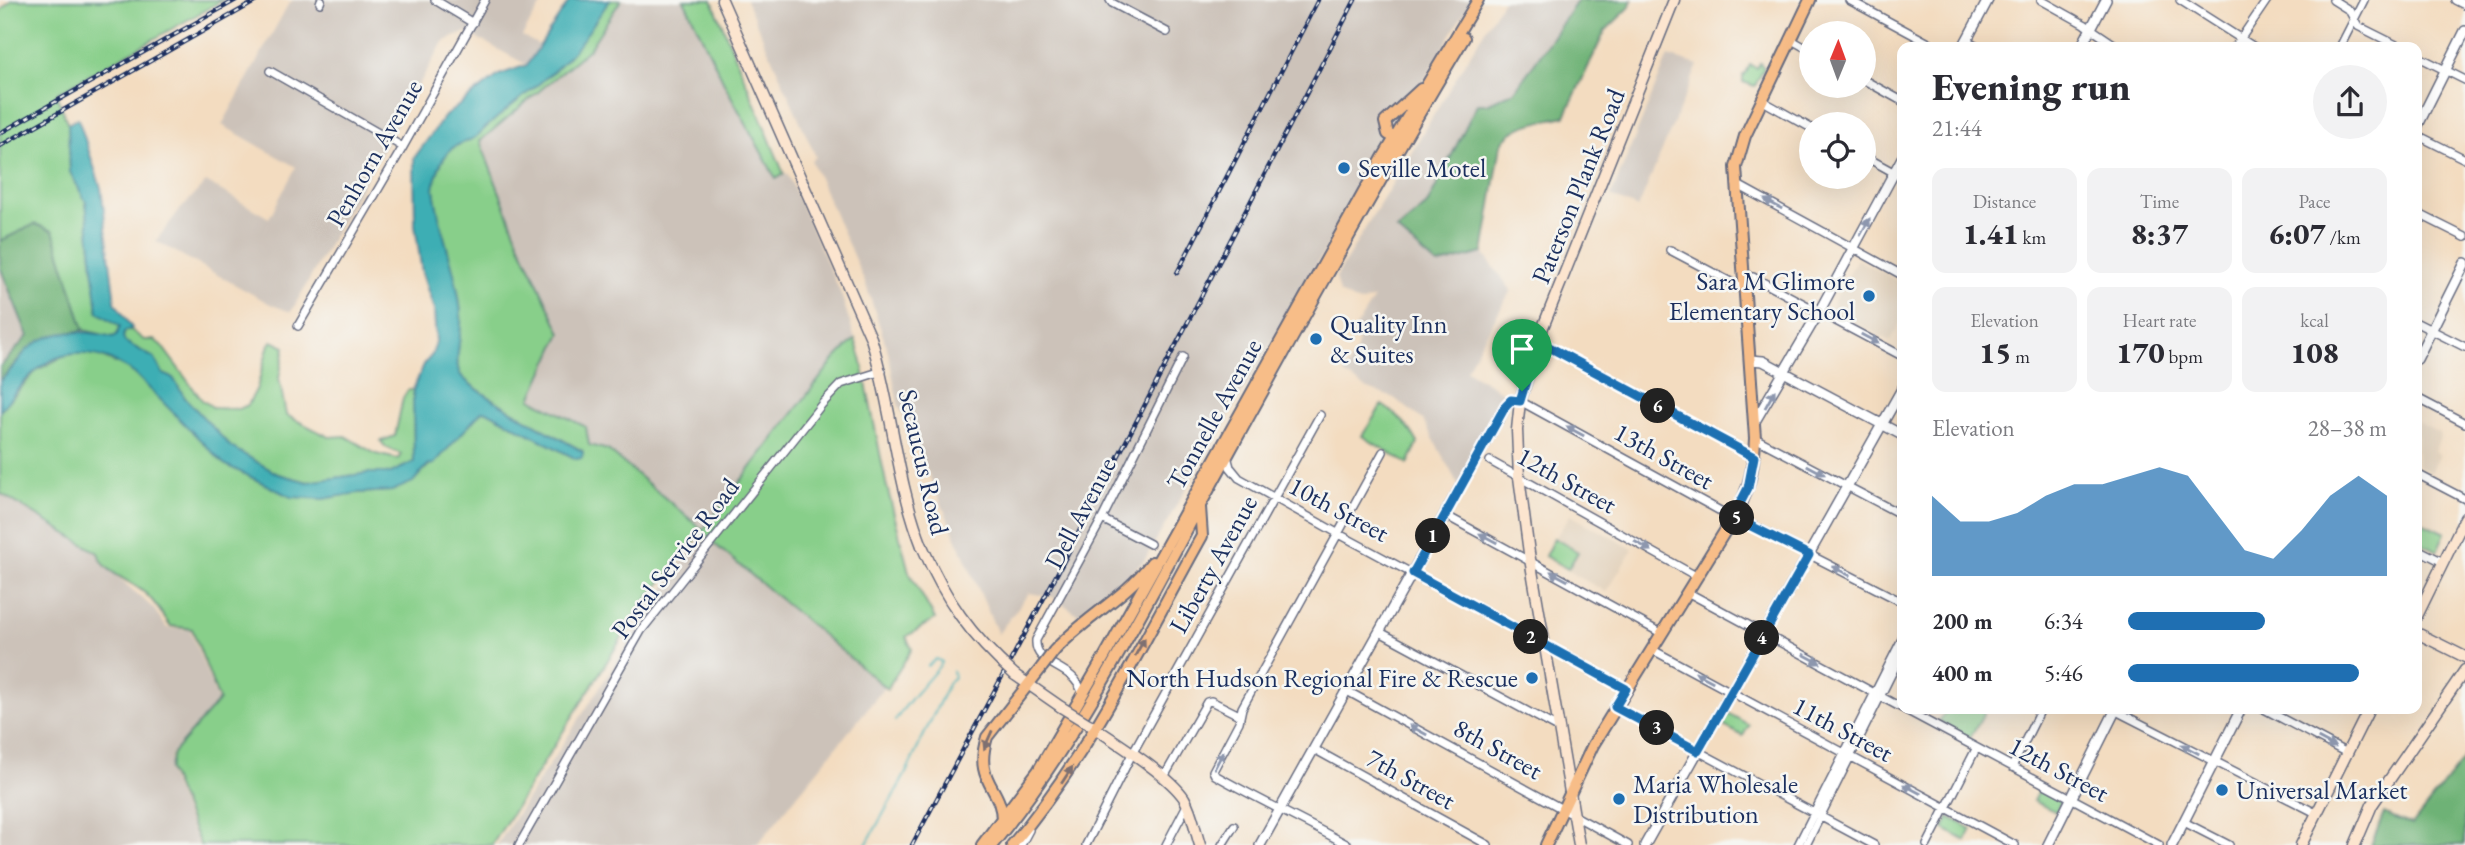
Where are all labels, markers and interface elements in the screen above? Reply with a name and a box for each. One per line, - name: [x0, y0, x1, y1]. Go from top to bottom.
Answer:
- north arrow: [1799, 21, 1876, 98]
- map controls: [1799, 21, 1876, 189]
- text: Evening run: [1932, 62, 2130, 111]
- button: share: [2313, 65, 2387, 139]
- street label: Penhorn Avenue: [318, 73, 430, 233]
- street label: Paterson Plank Road: [1523, 83, 1633, 288]
- button: locate: [1799, 112, 1876, 189]
- text: 21:44: [1932, 113, 1982, 143]
- place label: Seville Motel: [1358, 151, 1486, 185]
- marker: Seville Motel: [1336, 160, 1352, 176]
- text: Distance: [1973, 189, 2036, 214]
- text: Time: [2140, 189, 2179, 214]
- text: Pace: [2299, 189, 2330, 214]
- one-way arrow: [1763, 198, 1783, 210]
- text: 1.41: [1963, 214, 2019, 253]
- text: 8:37: [2131, 214, 2188, 253]
- text: 6:07: [2268, 214, 2326, 253]
- one-way arrow: [1859, 218, 1871, 237]
- text: km: [2019, 225, 2046, 250]
- text: /km: [2326, 225, 2361, 250]
- place label: Sara M Glimore Elementary School: [1668, 264, 1855, 328]
- marker: Sara M Glimore Elementary School: [1861, 288, 1877, 304]
- place label: Quality Inn & Suites: [1330, 307, 1448, 371]
- text: Elevation: [1970, 308, 2039, 333]
- text: Heart rate: [2123, 308, 2196, 333]
- text: kcal: [2300, 308, 2329, 333]
- pin: [1492, 319, 1552, 391]
- icon: arrive: [1503, 330, 1541, 368]
- marker: Quality Inn & Suites: [1308, 331, 1324, 347]
- street label: Tonnelle Avenue: [1159, 332, 1269, 496]
- one-way arrow: [1860, 333, 1879, 345]
- text: 15: [1979, 333, 2011, 372]
- text: 170: [2116, 333, 2165, 372]
- text: 108: [2290, 333, 2339, 372]
- text: m: [2011, 344, 2030, 369]
- text: bpm: [2165, 344, 2203, 369]
- street label: Secaucus Road: [891, 386, 957, 539]
- pin: 6: [1640, 388, 1676, 424]
- one-way arrow: [1764, 389, 1776, 408]
- text: 6: [1652, 393, 1663, 418]
- text: Elevation: [1932, 413, 2015, 443]
- text: 28–38 m: [2308, 413, 2387, 443]
- street label: 13th Street: [1608, 415, 1720, 497]
- one-way arrow: [1565, 425, 1585, 437]
- street label: 12th Street: [1511, 439, 1623, 521]
- street label: Dell Avenue: [1036, 451, 1124, 575]
- one-way arrow: [1806, 464, 1826, 476]
- street label: 10th Street: [1283, 468, 1395, 550]
- street label: Postal Service Road: [603, 470, 747, 645]
- street label: Liberty Avenue: [1161, 489, 1265, 639]
- pin: 5: [1720, 500, 1754, 536]
- text: 5: [1731, 505, 1742, 530]
- pin: 1: [1416, 518, 1450, 554]
- text: 1: [1427, 523, 1438, 548]
- one-way arrow: [1478, 532, 1498, 544]
- one-way arrow: [1633, 540, 1652, 552]
- one-way arrow: [1832, 565, 1851, 577]
- one-way arrow: [1549, 570, 1568, 582]
- text: 200 m: [1932, 606, 1993, 636]
- text: 6:34: [2044, 606, 2083, 636]
- pin: 2: [1514, 620, 1548, 654]
- pin: 4: [1744, 620, 1780, 656]
- text: 2: [1525, 624, 1536, 649]
- text: 4: [1756, 625, 1767, 650]
- one-way arrow: [1134, 637, 1146, 656]
- one-way arrow: [1802, 653, 1822, 665]
- text: 400 m: [1932, 658, 1993, 688]
- text: 5:46: [2044, 658, 2083, 688]
- place label: North Hudson Regional Fire & Rescue: [1126, 661, 1518, 695]
- marker: North Hudson Regional Fire & Rescue: [1524, 670, 1540, 686]
- one-way arrow: [1694, 672, 1714, 684]
- street label: 11th Street: [1787, 688, 1899, 770]
- pin: 3: [1640, 710, 1674, 746]
- street label: 8th Street: [1448, 711, 1548, 787]
- text: 3: [1651, 715, 1662, 740]
- one-way arrow: [1408, 724, 1428, 736]
- street label: 12th Street: [2003, 728, 2115, 810]
- one-way arrow: [982, 730, 994, 750]
- one-way arrow: [2317, 737, 2336, 749]
- street label: 7th Street: [1361, 741, 1461, 817]
- one-way arrow: [2180, 744, 2200, 755]
- one-way arrow: [1212, 750, 1224, 770]
- one-way arrow: [1060, 766, 1074, 784]
- place label: Maria Wholesale Distribution: [1633, 767, 1798, 831]
- place label: Universal Market: [2236, 773, 2408, 807]
- marker: Universal Market: [2214, 782, 2230, 798]
- one-way arrow: [1902, 784, 1922, 795]
- marker: Maria Wholesale Distribution: [1611, 791, 1627, 807]

